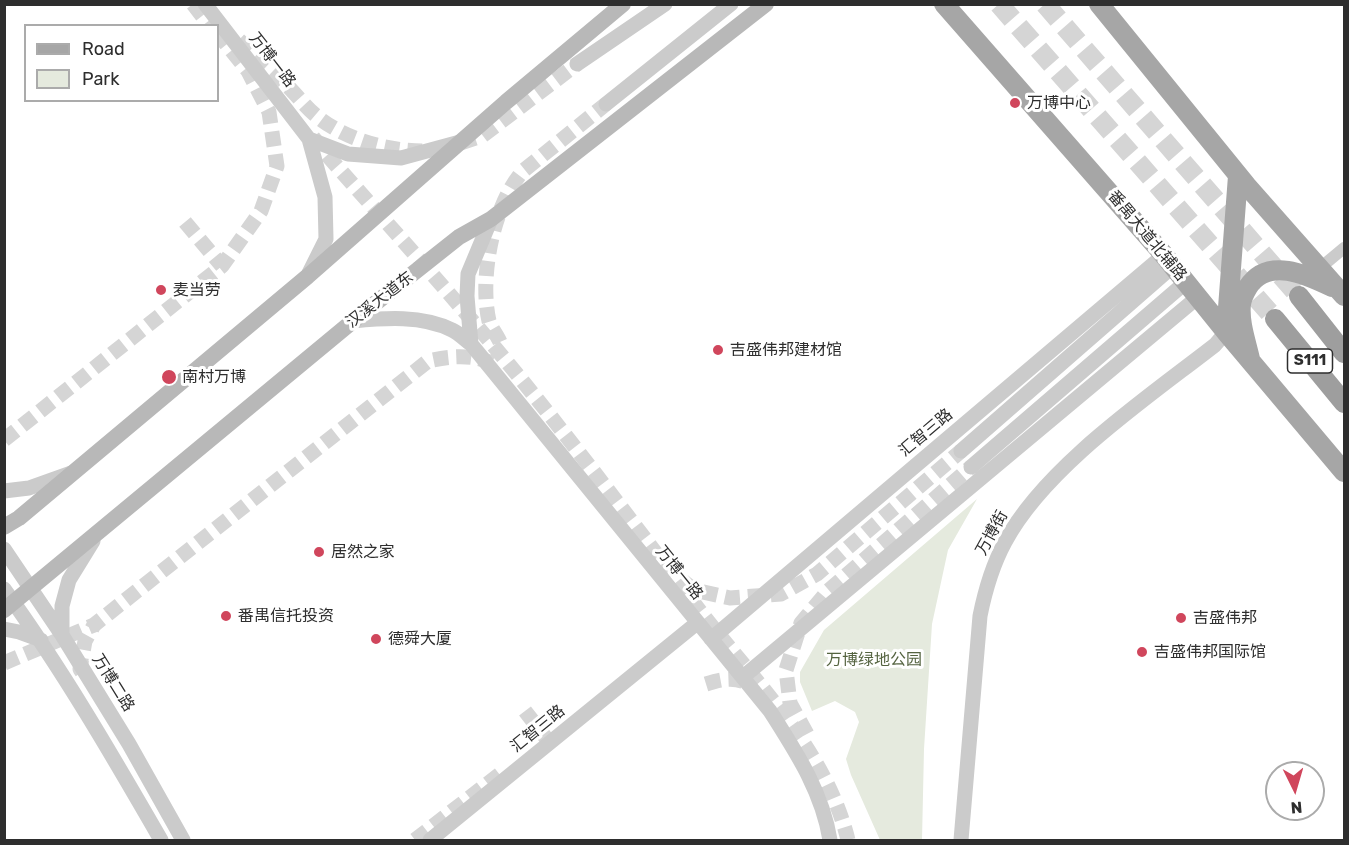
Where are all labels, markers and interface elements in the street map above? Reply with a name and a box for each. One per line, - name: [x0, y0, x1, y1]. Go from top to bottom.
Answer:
- legend: [24, 24, 219, 102]
- street label: 万博一路: [245, 29, 299, 91]
- text: Road: [82, 38, 125, 60]
- text: Park: [82, 68, 119, 90]
- place label: 万博中心: [1027, 93, 1091, 113]
- marker: 万博中心: [1008, 96, 1022, 110]
- street label: 番禺大道北辅路: [1104, 187, 1190, 285]
- street label: 汉溪大道东: [343, 268, 417, 332]
- place label: 麦当劳: [173, 280, 221, 300]
- marker: 麦当劳: [154, 283, 168, 297]
- place label: 吉盛伟邦建材馆: [730, 340, 842, 360]
- marker: 吉盛伟邦建材馆: [711, 343, 725, 357]
- road number: S111: [1288, 349, 1332, 373]
- place label: 南村万博: [182, 367, 246, 387]
- marker: 南村万博: [160, 368, 178, 386]
- street label: 汇智三路: [895, 405, 957, 461]
- street label: 万博街: [972, 507, 1012, 559]
- place label: 居然之家: [331, 542, 395, 562]
- street label: 万博一路: [651, 542, 707, 604]
- marker: 居然之家: [312, 545, 326, 559]
- place label: 番禺信托投资: [238, 606, 334, 626]
- place label: 吉盛伟邦: [1193, 608, 1257, 628]
- marker: 番禺信托投资: [219, 609, 233, 623]
- marker: 吉盛伟邦: [1174, 611, 1188, 625]
- place label: 德舜大厦: [388, 629, 452, 649]
- marker: 德舜大厦: [369, 632, 383, 646]
- place label: 吉盛伟邦国际馆: [1154, 642, 1266, 662]
- marker: 吉盛伟邦国际馆: [1135, 645, 1149, 659]
- park label: 万博绿地公园: [826, 650, 922, 670]
- street label: 万博二路: [88, 651, 138, 715]
- street label: 汇智三路: [507, 701, 569, 757]
- north arrow: [1265, 761, 1325, 821]
- text: N: [1290, 797, 1303, 817]

